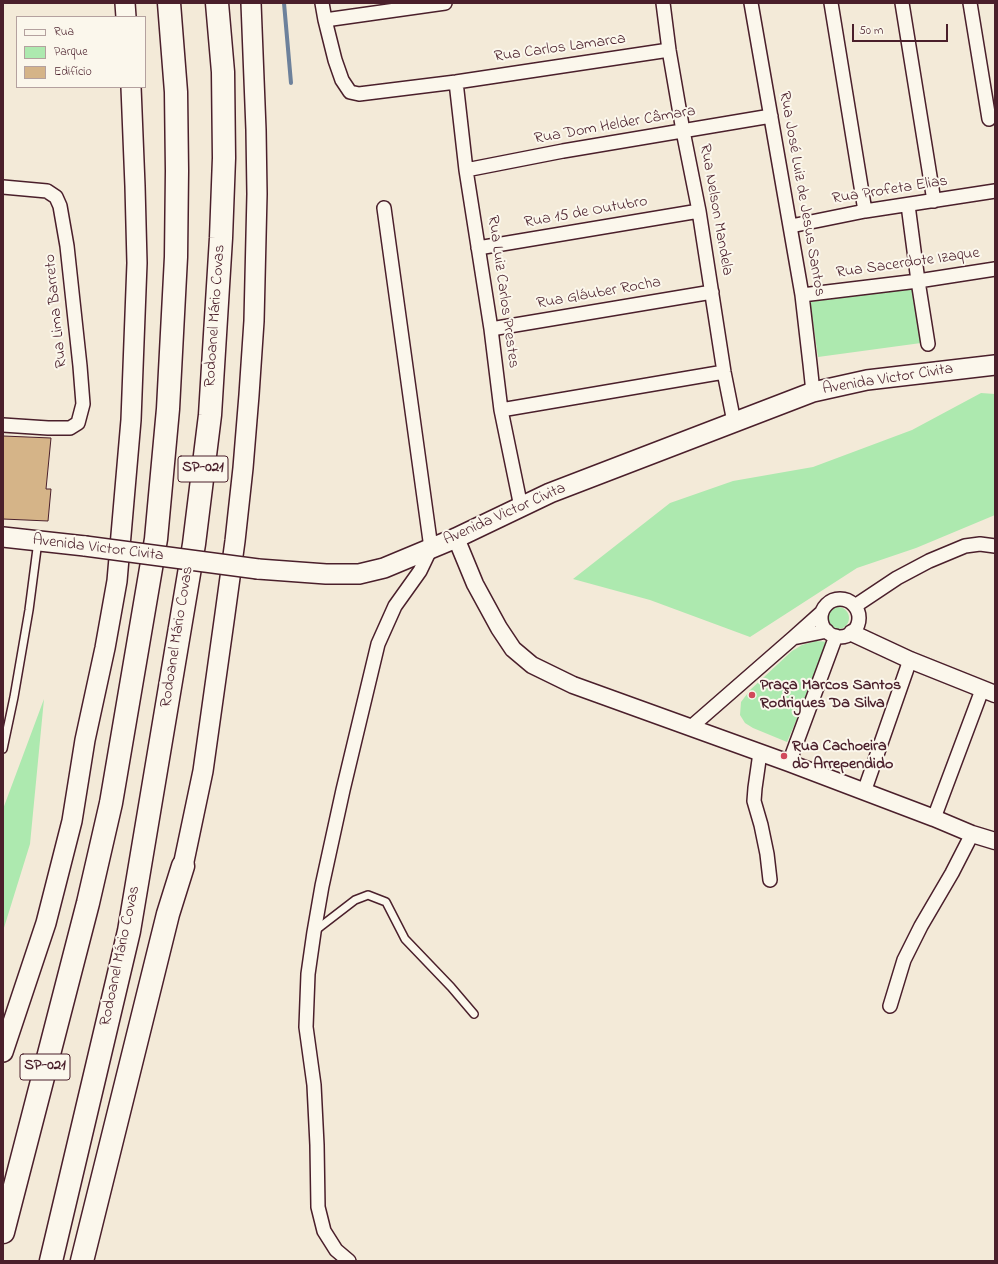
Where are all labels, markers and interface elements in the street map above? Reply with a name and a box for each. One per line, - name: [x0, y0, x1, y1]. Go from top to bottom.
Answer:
- legend: [16, 16, 146, 88]
- scale bar: [854, 16, 950, 42]
- text: 50 m: [859, 22, 883, 40]
- text: Rua: [54, 23, 74, 41]
- street label: Rua Carlos Lamarca: [493, 30, 627, 68]
- text: Parque: [54, 43, 88, 61]
- text: Edifício: [54, 63, 92, 81]
- street label: Rua José Luiz de Jesus Santos: [774, 90, 828, 298]
- street label: Rua Dom Helder Câmara: [533, 102, 697, 150]
- street label: Rua Nelson Mandela: [694, 143, 736, 277]
- street label: Rua Profeta Elias: [831, 172, 949, 210]
- street label: Rua 15 de Outubro: [523, 193, 649, 233]
- street label: Rua Luiz Carlos Prestes: [482, 214, 522, 370]
- street label: Rodoanel Mário Covas: [201, 244, 231, 388]
- street label: Rua Sacerdote Izaque: [835, 244, 981, 284]
- street label: Rua Lima Barreto: [41, 253, 73, 369]
- street label: Rua Gláuber Rocha: [535, 274, 663, 314]
- street label: Avenida Victor Civita: [821, 360, 955, 400]
- road number: SP-021: [178, 456, 228, 482]
- street label: Avenida Victor Civita: [441, 479, 569, 551]
- street label: Avenida Victor Civita: [31, 531, 165, 567]
- street label: Rodoanel Mário Covas: [157, 565, 199, 709]
- place label: Praça Marcos Santos Rodrigues Da Silva: [760, 676, 901, 714]
- marker: Praça Marcos Santos Rodrigues Da Silva: [747, 690, 757, 700]
- place label: Rua Cachoeira do Arrependido: [792, 737, 893, 775]
- marker: Rua Cachoeira do Arrependido: [779, 751, 789, 761]
- street label: Rodoanel Mário Covas: [97, 884, 145, 1028]
- road number: SP-021: [20, 1054, 70, 1080]

